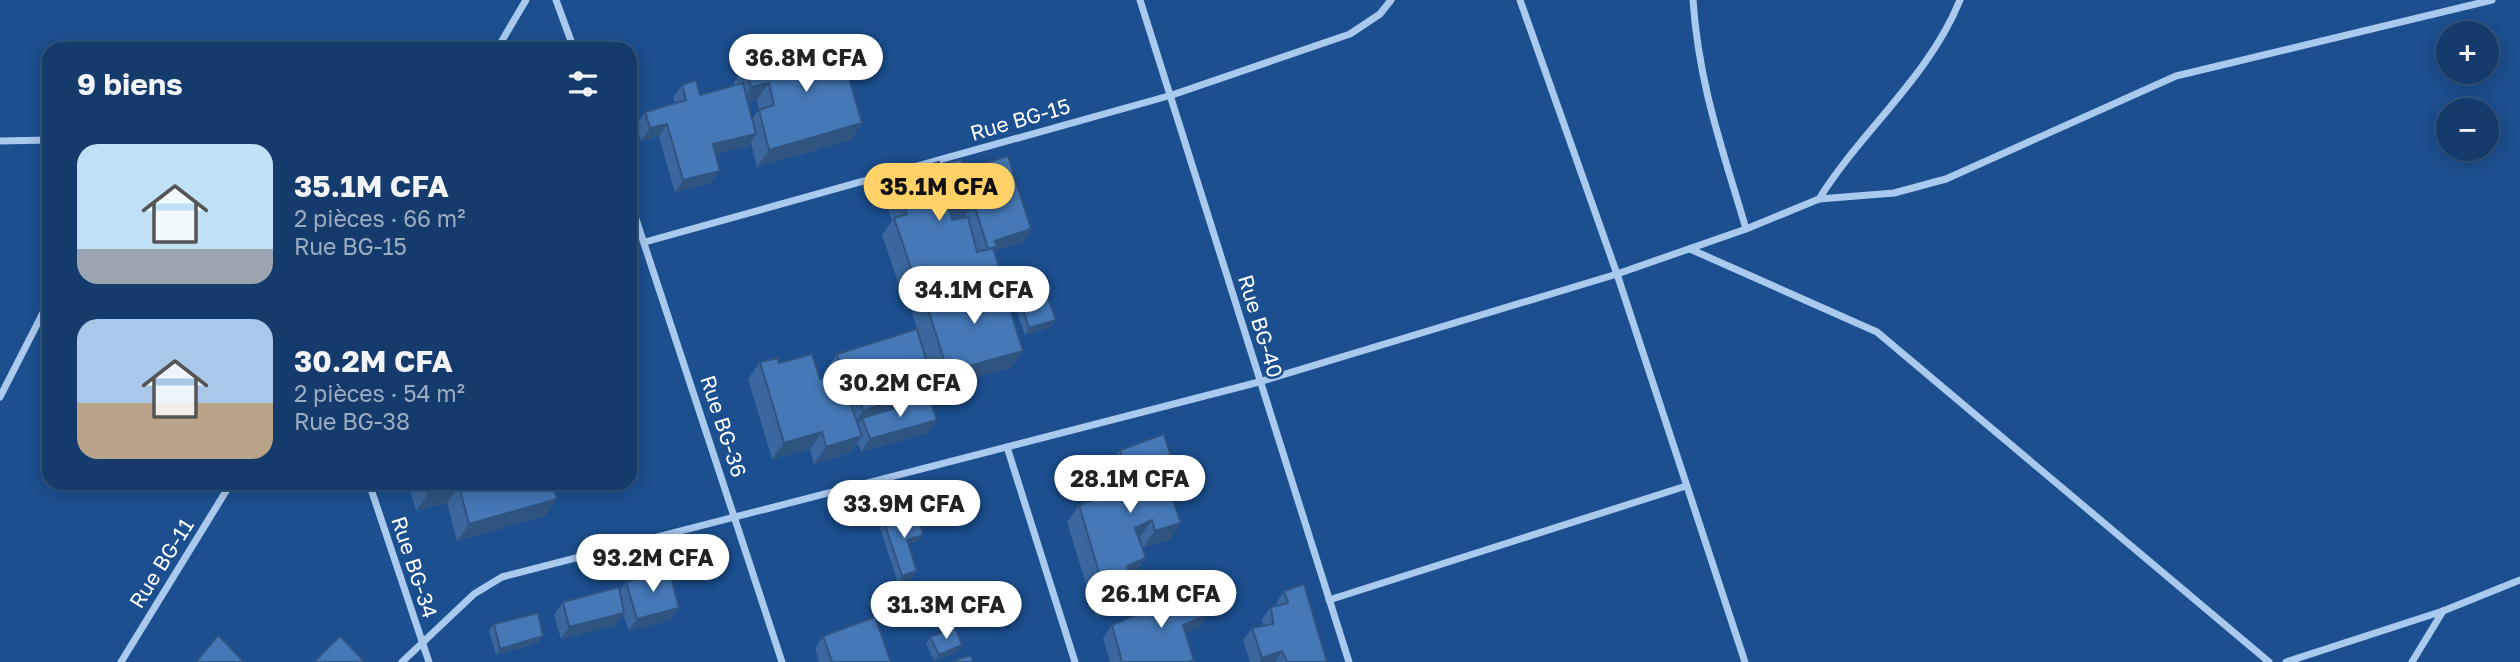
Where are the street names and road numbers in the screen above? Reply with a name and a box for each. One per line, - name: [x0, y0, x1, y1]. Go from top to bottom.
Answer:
- street label: Rue BG-15: [967, 92, 1073, 146]
- street label: Rue BG-40: [1233, 271, 1289, 381]
- street label: Rue BG-36: [695, 372, 753, 480]
- street label: Rue BG-11: [123, 513, 199, 613]
- street label: Rue BG-34: [386, 513, 444, 621]

